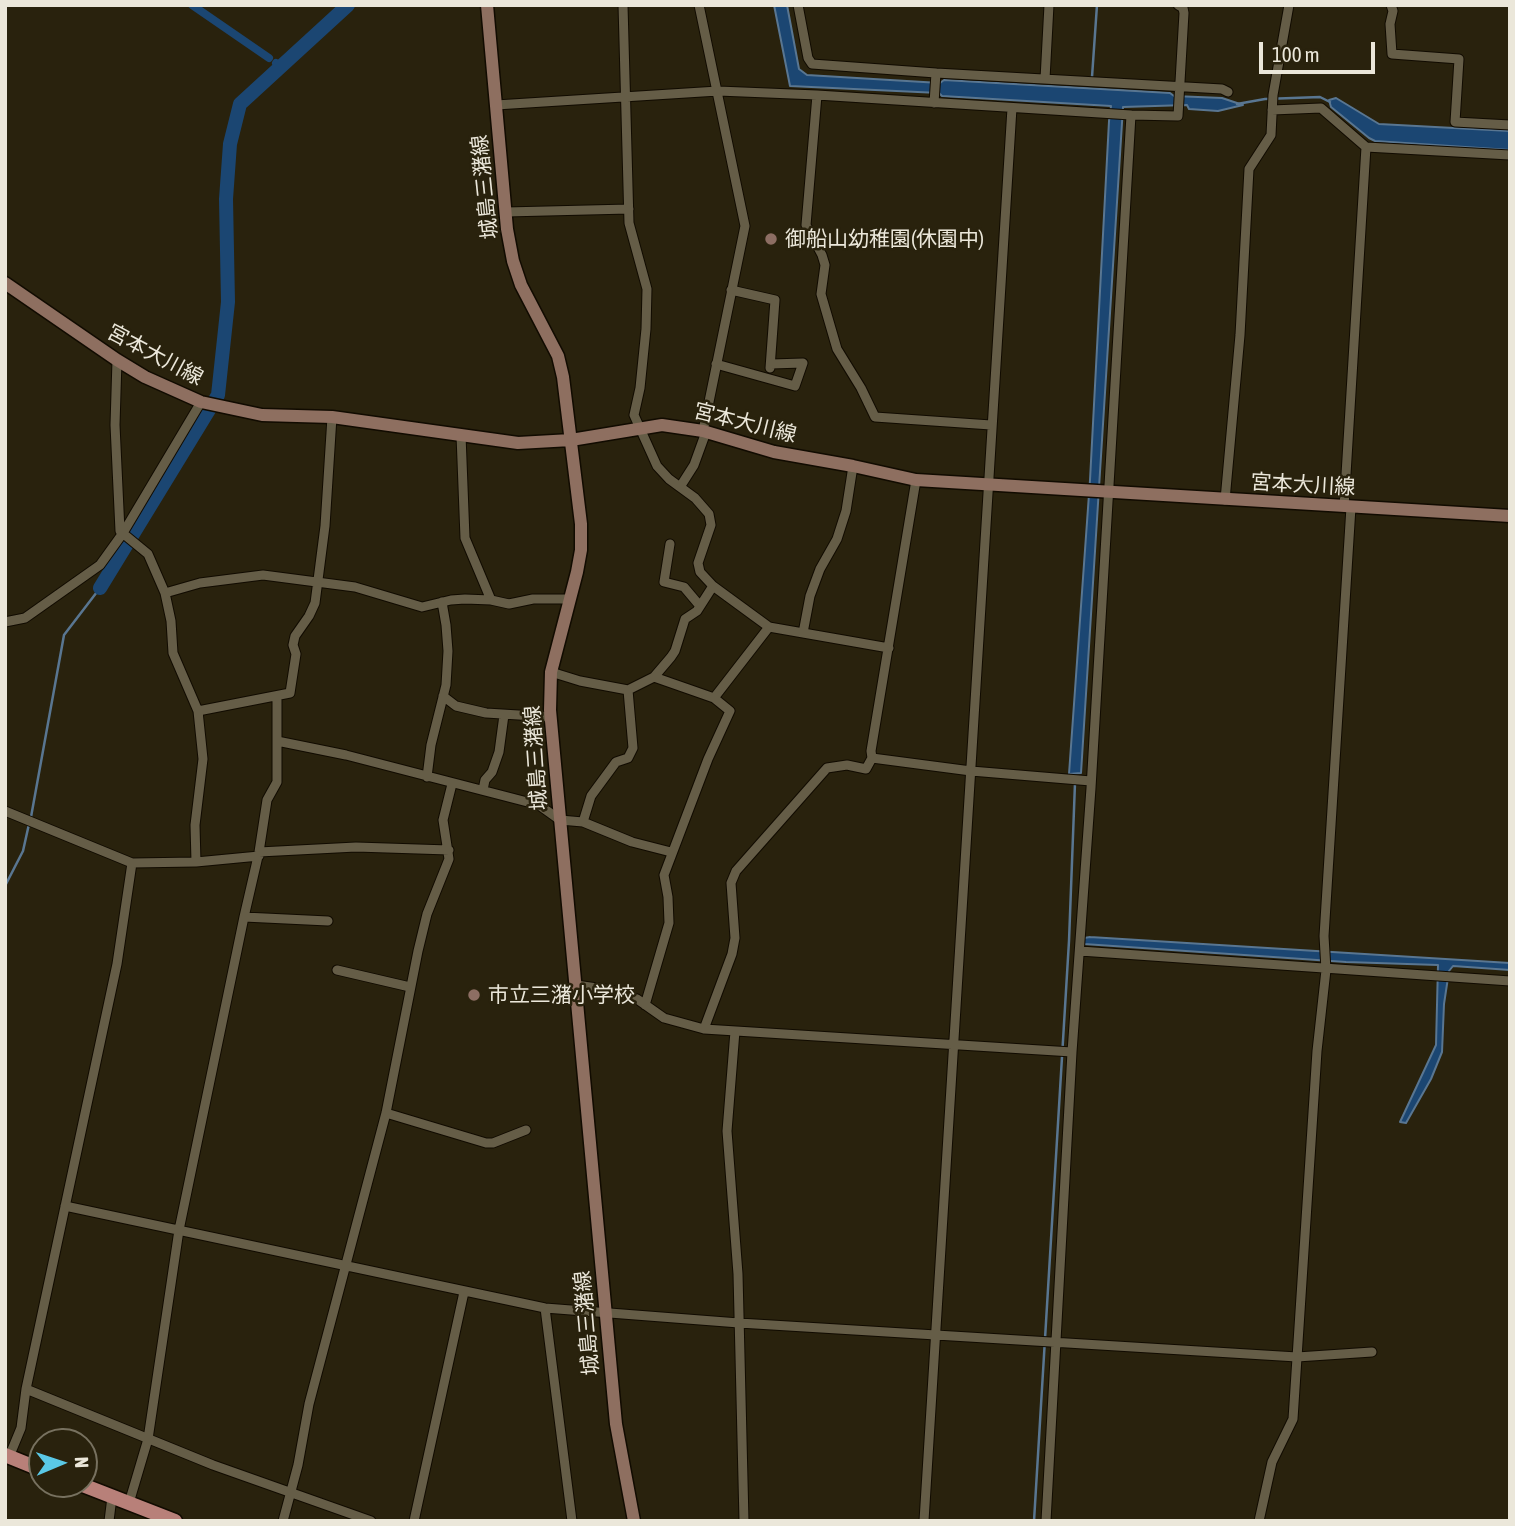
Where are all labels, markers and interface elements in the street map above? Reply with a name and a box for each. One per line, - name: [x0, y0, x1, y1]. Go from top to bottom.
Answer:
- scale bar: [1263, 28, 1378, 72]
- text: 100 m: [1272, 42, 1320, 66]
- street label: 城島三潴線: [467, 133, 503, 241]
- place label: 御船山幼稚園(休園中): [785, 226, 984, 252]
- marker: 御船山幼稚園(休園中): [763, 231, 779, 247]
- street label: 宮本大川線: [103, 319, 207, 391]
- street label: 宮本大川線: [691, 398, 799, 448]
- street label: 宮本大川線: [1250, 470, 1356, 500]
- street label: 城島三潴線: [520, 705, 552, 811]
- place label: 市立三潴小学校: [488, 982, 635, 1008]
- marker: 市立三潴小学校: [466, 987, 482, 1003]
- street label: 城島三潴線: [570, 1270, 604, 1376]
- north arrow: [28, 1428, 98, 1498]
- text: N: [71, 1456, 93, 1468]

